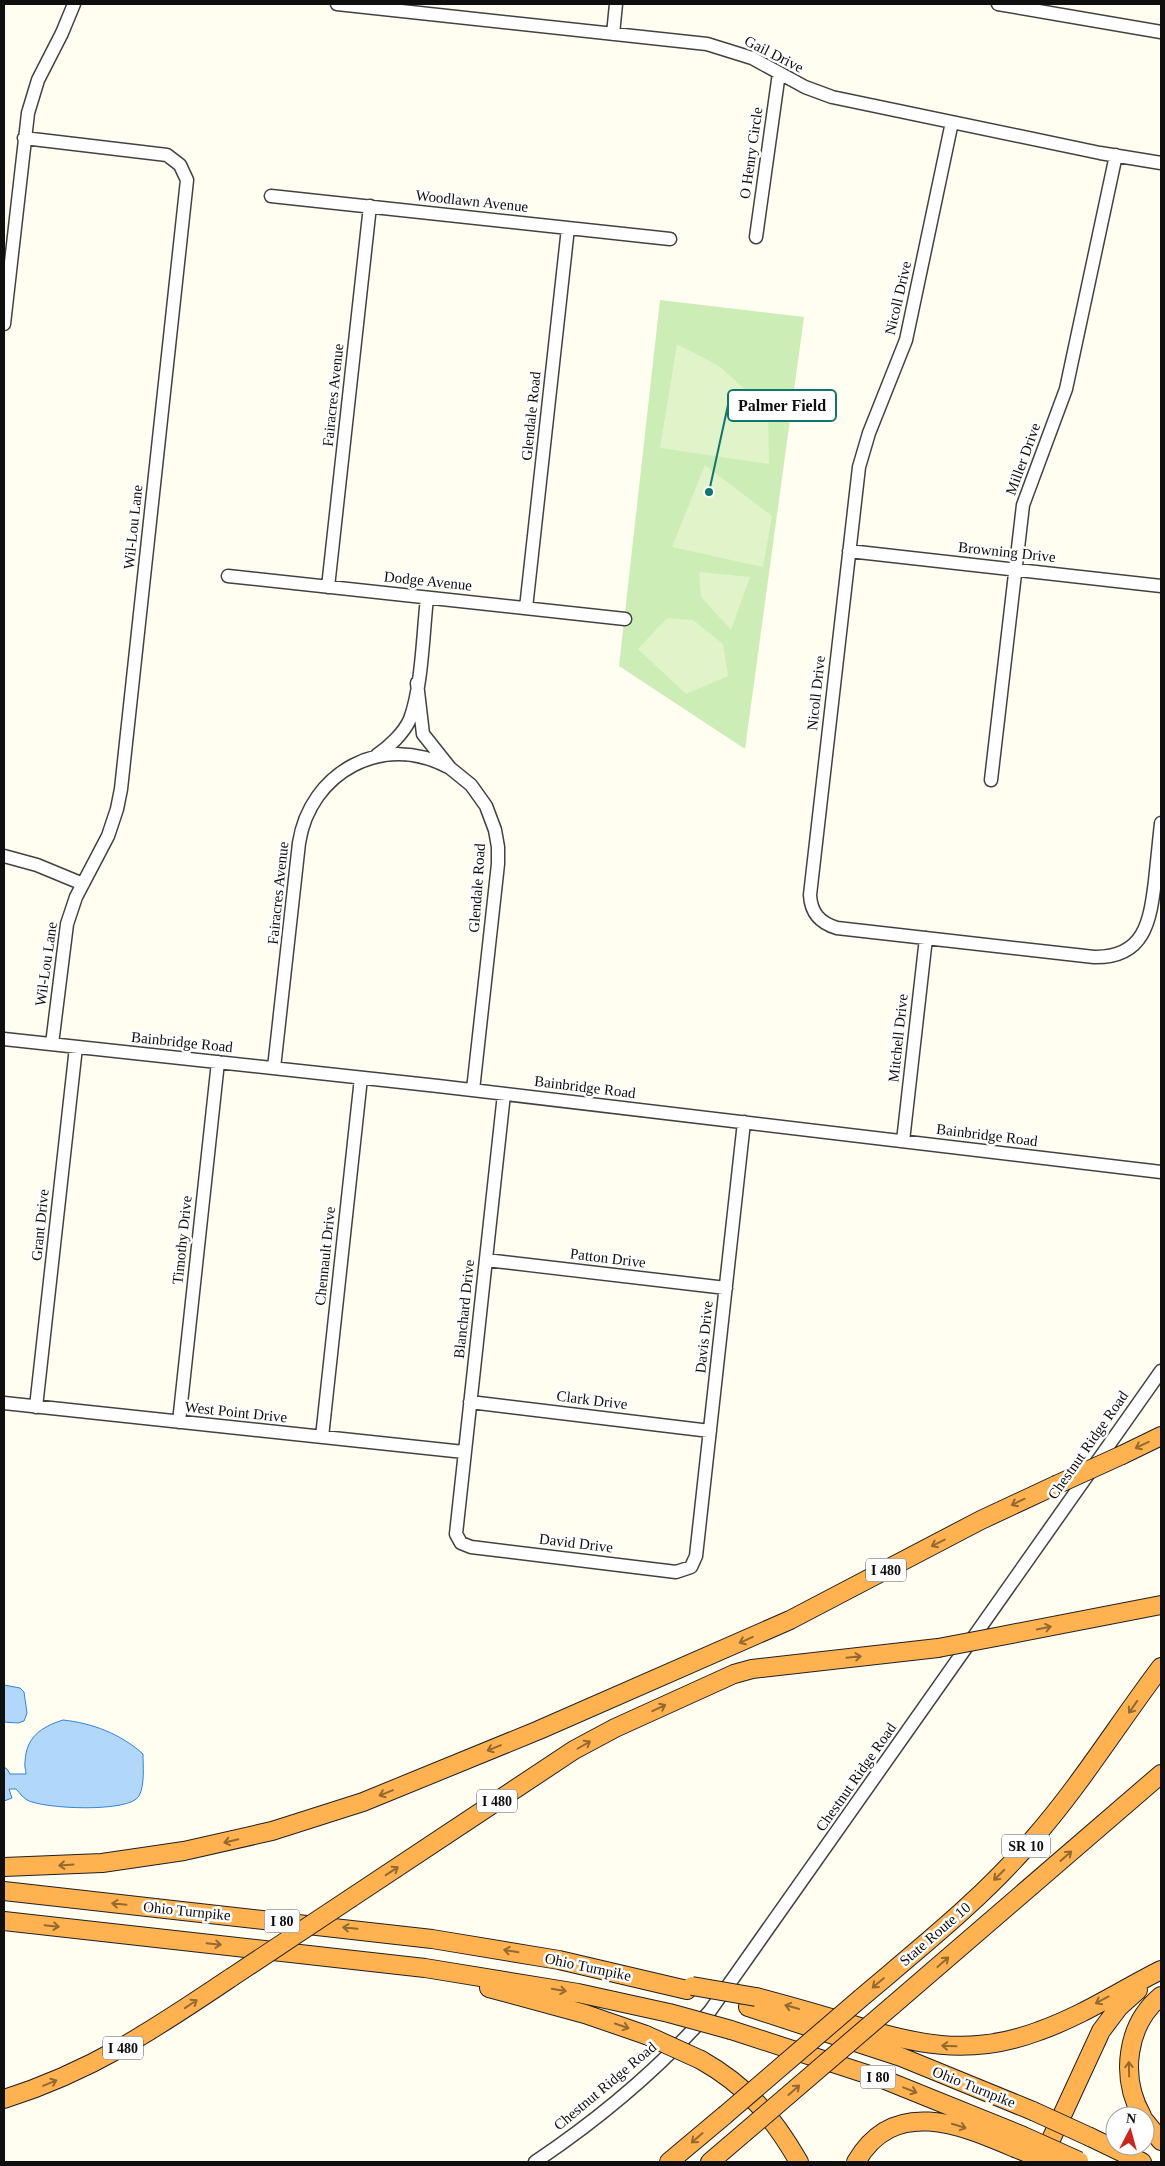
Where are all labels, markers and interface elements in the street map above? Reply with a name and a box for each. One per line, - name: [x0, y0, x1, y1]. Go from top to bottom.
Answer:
- street label: Gail Drive: [742, 32, 806, 76]
- street label: O Henry Circle: [737, 106, 765, 200]
- street label: Woodlawn Avenue: [415, 187, 529, 215]
- street label: Nicoll Drive: [882, 259, 914, 337]
- street label: Fairacres Avenue: [320, 342, 346, 447]
- street label: Glendale Road: [518, 370, 544, 461]
- callout: Palmer Field: [728, 390, 836, 421]
- text: Palmer Field: [738, 397, 826, 414]
- street label: Miller Drive: [1003, 421, 1044, 497]
- street label: Wil-Lou Lane: [121, 484, 145, 570]
- street label: Browning Drive: [957, 539, 1057, 565]
- street label: Dodge Avenue: [383, 568, 473, 594]
- street label: Nicoll Drive: [804, 654, 828, 731]
- street label: Fairacres Avenue: [265, 840, 291, 945]
- street label: Glendale Road: [466, 842, 488, 933]
- street label: Wil-Lou Lane: [32, 921, 60, 1007]
- street label: Mitchell Drive: [885, 993, 911, 1083]
- street label: Bainbridge Road: [130, 1029, 234, 1055]
- street label: Bainbridge Road: [533, 1073, 637, 1101]
- street label: Bainbridge Road: [935, 1121, 1039, 1149]
- street label: Grant Drive: [28, 1188, 52, 1262]
- street label: Timothy Drive: [169, 1195, 195, 1285]
- street label: Chennault Drive: [312, 1205, 338, 1306]
- street label: Patton Drive: [569, 1245, 647, 1271]
- street label: Blanchard Drive: [451, 1258, 477, 1359]
- street label: Davis Drive: [692, 1300, 716, 1374]
- street label: Chestnut Ridge Road: [1045, 1387, 1132, 1502]
- street label: Clark Drive: [556, 1388, 629, 1412]
- street label: West Point Drive: [184, 1399, 288, 1425]
- one-way arrow: [1135, 1441, 1150, 1451]
- one-way arrow: [1011, 1498, 1026, 1508]
- street label: David Drive: [538, 1531, 614, 1556]
- one-way arrow: [931, 1539, 946, 1548]
- road number: I 480: [866, 1558, 906, 1582]
- one-way arrow: [1035, 1623, 1051, 1632]
- one-way arrow: [739, 1635, 754, 1645]
- one-way arrow: [846, 1652, 862, 1662]
- one-way arrow: [1128, 1699, 1138, 1713]
- one-way arrow: [651, 1702, 666, 1712]
- street label: Chestnut Ridge Road: [813, 1719, 900, 1834]
- one-way arrow: [576, 1739, 591, 1749]
- one-way arrow: [487, 1744, 502, 1753]
- one-way arrow: [379, 1788, 394, 1798]
- road number: I 480: [477, 1790, 517, 1812]
- road number: SR 10: [1002, 1834, 1050, 1858]
- one-way arrow: [224, 1837, 240, 1846]
- one-way arrow: [1059, 1851, 1072, 1862]
- one-way arrow: [58, 1861, 74, 1870]
- one-way arrow: [384, 1866, 398, 1876]
- one-way arrow: [993, 1869, 1006, 1881]
- street label: Ohio Turnpike: [142, 1898, 232, 1924]
- one-way arrow: [111, 1899, 127, 1909]
- street label: State Route 10: [896, 1899, 974, 1969]
- road number: I 80: [264, 1910, 300, 1932]
- one-way arrow: [44, 1921, 60, 1931]
- one-way arrow: [342, 1923, 358, 1933]
- one-way arrow: [205, 1939, 221, 1949]
- one-way arrow: [503, 1946, 519, 1956]
- street label: Ohio Turnpike: [543, 1950, 633, 1984]
- one-way arrow: [936, 1957, 949, 1968]
- one-way arrow: [872, 1977, 885, 1988]
- one-way arrow: [551, 1985, 567, 1995]
- one-way arrow: [1095, 1996, 1110, 2006]
- one-way arrow: [184, 1999, 198, 2009]
- one-way arrow: [784, 2001, 800, 2011]
- one-way arrow: [614, 2022, 629, 2031]
- road number: I 480: [103, 2036, 143, 2060]
- street label: Chestnut Ridge Road: [551, 2038, 660, 2133]
- one-way arrow: [941, 2041, 957, 2051]
- one-way arrow: [1125, 2062, 1134, 2078]
- street label: Ohio Turnpike: [930, 2063, 1018, 2111]
- road number: I 80: [860, 2066, 896, 2088]
- one-way arrow: [42, 2078, 57, 2088]
- one-way arrow: [787, 2085, 800, 2096]
- one-way arrow: [902, 2085, 917, 2095]
- north arrow: [1105, 2106, 1155, 2156]
- text: N: [1125, 2111, 1137, 2127]
- one-way arrow: [950, 2122, 966, 2132]
- one-way arrow: [691, 2133, 704, 2144]

